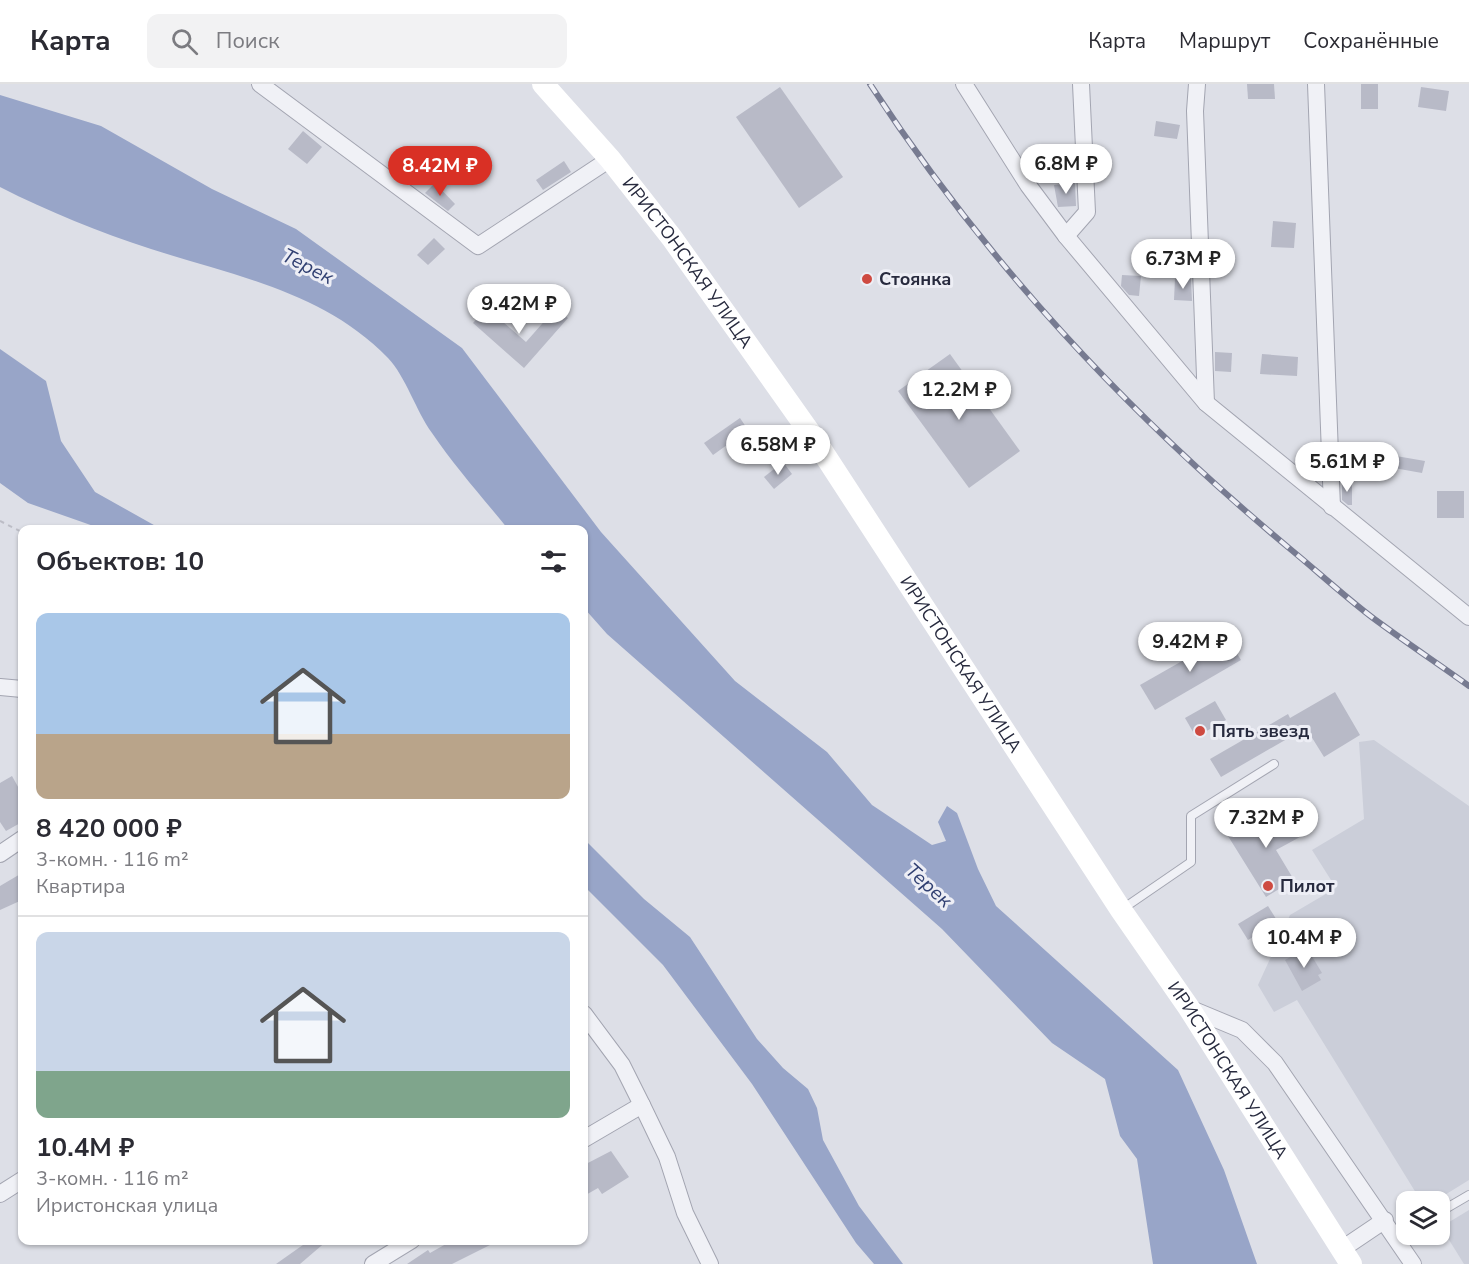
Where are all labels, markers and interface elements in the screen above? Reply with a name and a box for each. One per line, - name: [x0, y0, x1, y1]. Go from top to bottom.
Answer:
- search box: [147, 14, 567, 68]
- text: Карта: [30, 22, 111, 60]
- icon: search: [168, 25, 201, 58]
- text: Поиск: [216, 26, 280, 56]
- text: Карта: [1088, 27, 1146, 55]
- text: Маршрут: [1179, 27, 1270, 55]
- text: Сохранённые: [1303, 27, 1439, 55]
- pin: 6.8M ₽: [1017, 144, 1115, 195]
- pin: 8.42M ₽: [385, 146, 495, 197]
- text: 6.8M ₽: [1034, 150, 1098, 177]
- text: 8.42M ₽: [402, 152, 478, 179]
- street label: ИРИСТОНСКАЯ УЛИЦА: [617, 172, 758, 353]
- pin: 6.73M ₽: [1128, 239, 1238, 290]
- water label: Терек: [277, 242, 339, 291]
- text: 6.73M ₽: [1145, 245, 1221, 272]
- place label: Стоянка: [879, 267, 951, 291]
- marker: Стоянка: [860, 272, 874, 286]
- pin: 9.42M ₽: [464, 284, 574, 335]
- text: 9.42M ₽: [481, 290, 557, 317]
- pin: 12.2M ₽: [904, 370, 1014, 421]
- text: 12.2M ₽: [921, 376, 997, 403]
- pin: 6.58M ₽: [723, 425, 833, 476]
- text: 6.58M ₽: [740, 431, 816, 458]
- pin: 5.61M ₽: [1292, 442, 1402, 493]
- text: 5.61M ₽: [1309, 448, 1385, 475]
- text: Объектов: 10: [36, 544, 204, 579]
- icon: filters: [537, 545, 570, 578]
- street label: ИРИСТОНСКАЯ УЛИЦА: [895, 571, 1027, 757]
- pin: 9.42M ₽: [1135, 622, 1245, 673]
- text: 9.42M ₽: [1152, 628, 1228, 655]
- icon: home: [249, 652, 357, 760]
- place label: Пять звезд: [1212, 719, 1309, 743]
- marker: Пять звезд: [1193, 724, 1207, 738]
- pin: 7.32M ₽: [1211, 798, 1321, 849]
- text: 7.32M ₽: [1228, 804, 1304, 831]
- text: 8 420 000 ₽: [36, 811, 182, 846]
- text: 3-комн. · 116 m²: [36, 846, 189, 873]
- water label: Терек: [899, 857, 958, 914]
- text: Квартира: [36, 873, 126, 900]
- place label: Пилот: [1280, 874, 1335, 898]
- marker: Пилот: [1261, 879, 1275, 893]
- pin: 10.4M ₽: [1249, 918, 1359, 969]
- text: 10.4M ₽: [1266, 924, 1342, 951]
- icon: home: [249, 971, 357, 1079]
- street label: ИРИСТОНСКАЯ УЛИЦА: [1162, 977, 1294, 1164]
- text: 10.4M ₽: [36, 1130, 134, 1165]
- text: 3-комн. · 116 m²: [36, 1165, 189, 1192]
- map controls: [1396, 1191, 1450, 1245]
- button: layers: [1396, 1191, 1450, 1245]
- text: Иристонская улица: [36, 1192, 218, 1219]

